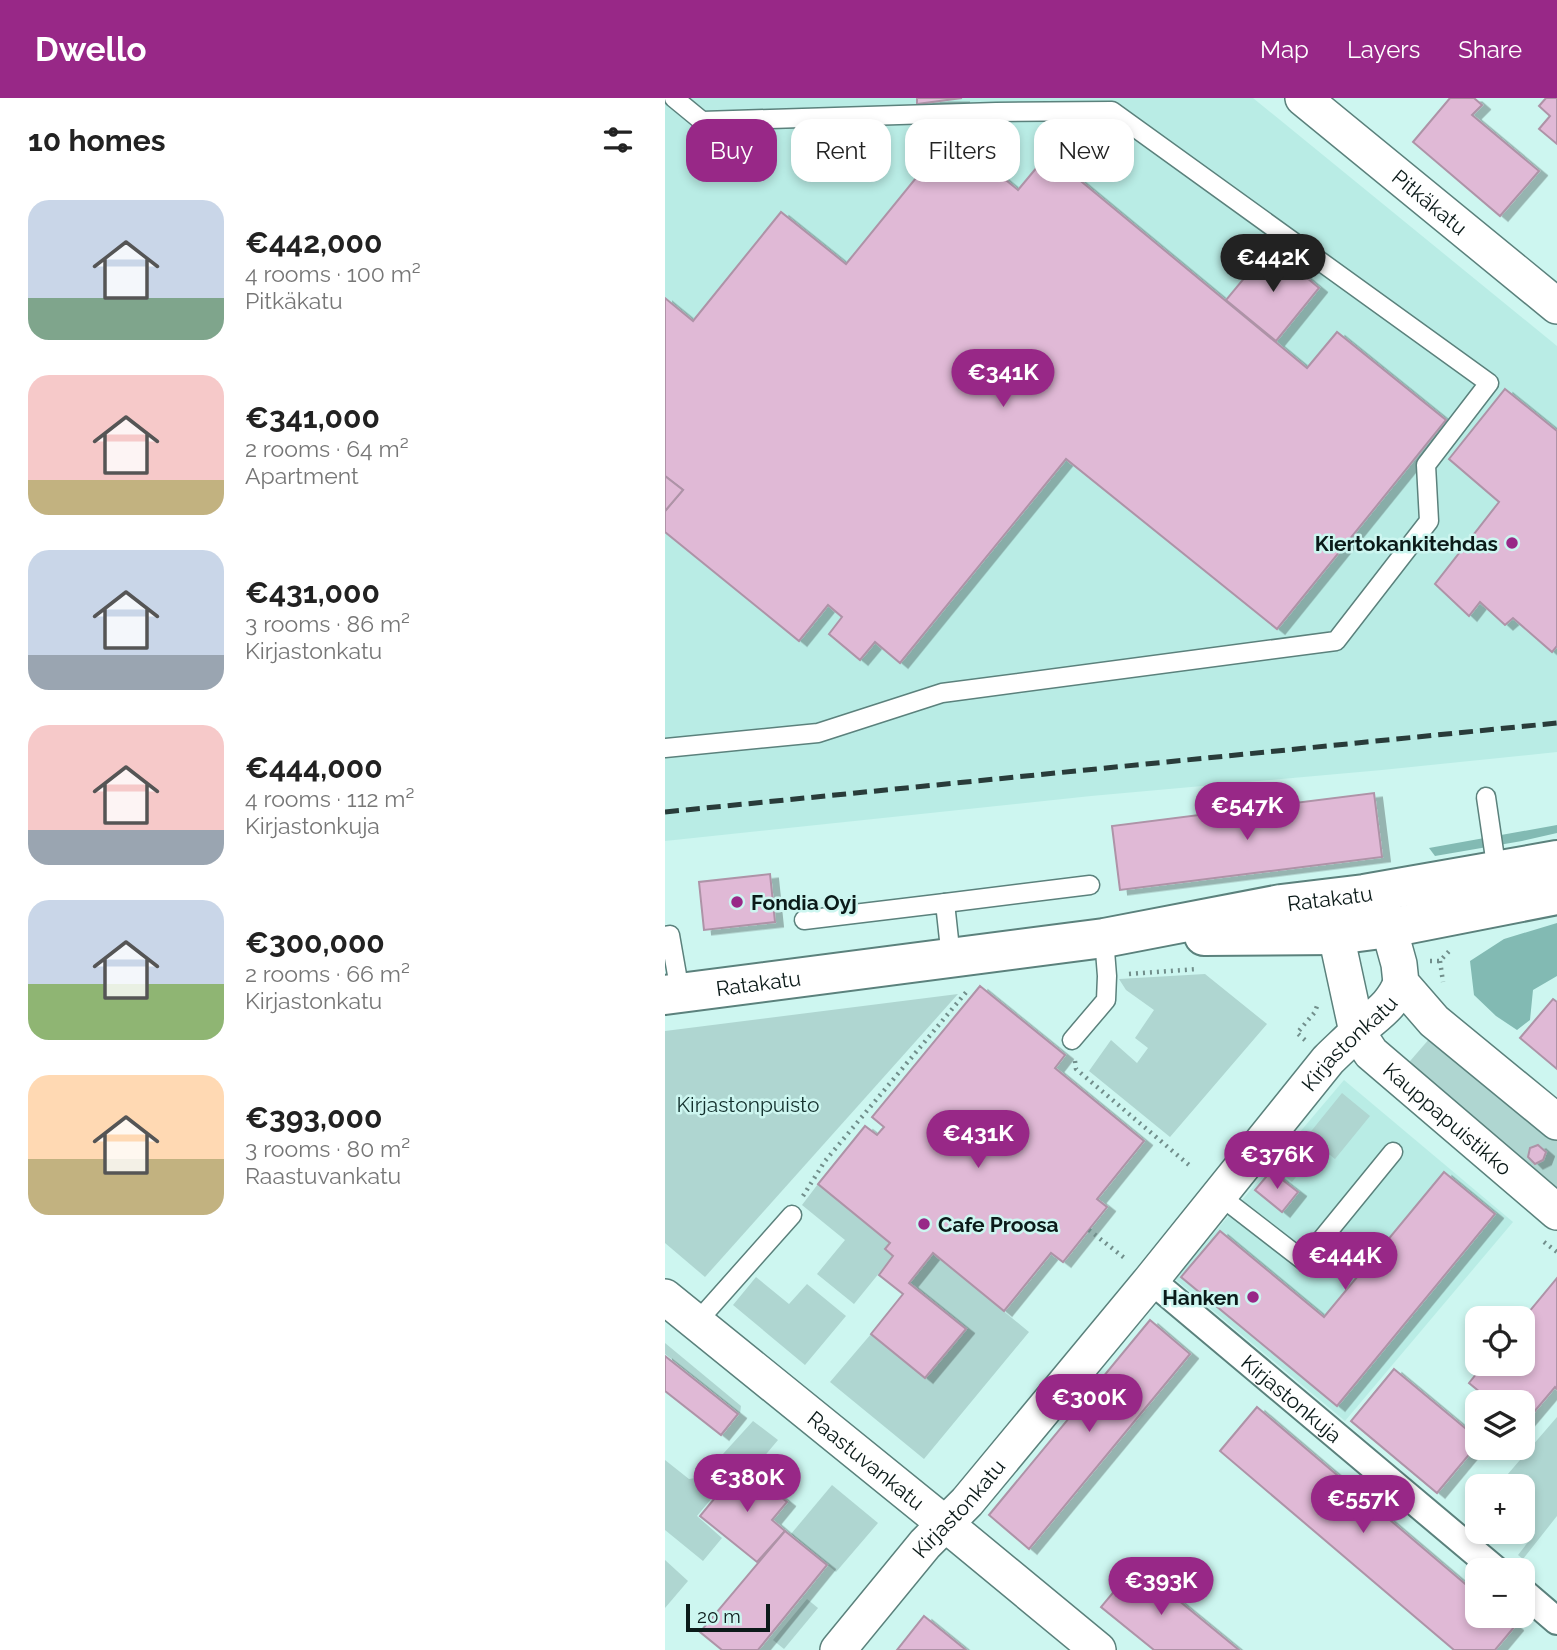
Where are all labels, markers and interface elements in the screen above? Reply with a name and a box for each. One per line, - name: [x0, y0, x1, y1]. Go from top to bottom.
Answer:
- text: Dwello: [35, 30, 146, 69]
- text: Map: [1260, 35, 1309, 64]
- text: Layers: [1347, 35, 1420, 64]
- text: Share: [1458, 35, 1522, 64]
- chip: Buy: [686, 119, 777, 182]
- chip: Rent: [791, 119, 891, 182]
- chip: Filters: [905, 119, 1020, 182]
- chip: New: [1034, 119, 1134, 182]
- icon: filters: [599, 121, 637, 159]
- text: 10 homes: [28, 123, 165, 158]
- street label: Pitkäkatu: [1387, 164, 1472, 240]
- text: €442,000: [245, 225, 382, 260]
- icon: home: [84, 228, 168, 312]
- pin: €442K: [1224, 234, 1322, 294]
- text: €442K: [1237, 243, 1309, 270]
- text: 4 rooms · 100 m²: [245, 260, 421, 287]
- text: Pitkäkatu: [245, 287, 343, 314]
- pin: €341K: [954, 350, 1052, 409]
- text: €341K: [967, 358, 1039, 385]
- text: €341,000: [245, 400, 380, 435]
- icon: home: [84, 403, 168, 487]
- text: 2 rooms · 64 m²: [245, 435, 409, 462]
- text: Apartment: [245, 462, 359, 489]
- place label: Kiertokankitehdas: [1315, 531, 1498, 556]
- marker: Kiertokankitehdas: [1504, 535, 1520, 551]
- text: €431,000: [245, 575, 380, 610]
- icon: home: [84, 578, 168, 662]
- text: 3 rooms · 86 m²: [245, 610, 410, 637]
- text: Kirjastonkatu: [245, 637, 382, 664]
- text: €444,000: [245, 750, 383, 785]
- icon: home: [84, 753, 168, 837]
- pin: €547K: [1198, 782, 1296, 842]
- text: 4 rooms · 112 m²: [245, 785, 414, 812]
- text: €547K: [1211, 791, 1283, 818]
- text: Kirjastonkuja: [245, 812, 380, 839]
- street label: Ratakatu: [1286, 880, 1374, 916]
- place label: Fondia Oyj: [751, 890, 857, 915]
- marker: Fondia Oyj: [729, 894, 745, 910]
- text: €300,000: [245, 925, 385, 960]
- icon: home: [84, 928, 168, 1012]
- text: 2 rooms · 66 m²: [245, 960, 410, 987]
- street label: Ratakatu: [714, 965, 802, 1001]
- text: Kirjastonkatu: [245, 987, 382, 1014]
- street label: Kirjastonkatu: [1296, 990, 1402, 1096]
- street label: Kauppapuistikko: [1378, 1057, 1517, 1180]
- park label: Kirjastonpuisto: [677, 1092, 819, 1117]
- text: €393,000: [245, 1100, 382, 1135]
- icon: home: [84, 1103, 168, 1187]
- pin: €431K: [929, 1110, 1027, 1170]
- text: €431K: [942, 1119, 1014, 1146]
- pin: €376K: [1228, 1132, 1326, 1191]
- text: 3 rooms · 80 m²: [245, 1135, 410, 1162]
- text: €376K: [1240, 1140, 1314, 1167]
- text: Raastuvankatu: [245, 1162, 401, 1189]
- place label: Cafe Proosa: [938, 1212, 1059, 1237]
- marker: Cafe Proosa: [916, 1216, 932, 1232]
- pin: €444K: [1296, 1232, 1394, 1292]
- text: €444K: [1308, 1241, 1382, 1268]
- place label: Hanken: [1162, 1285, 1239, 1310]
- marker: Hanken: [1245, 1289, 1261, 1305]
- map controls: [1465, 1306, 1535, 1628]
- button: locate: [1465, 1306, 1535, 1376]
- street label: Kirjastonkuja: [1237, 1349, 1347, 1448]
- pin: €300K: [1040, 1374, 1138, 1434]
- text: €300K: [1052, 1383, 1126, 1410]
- button: layers: [1465, 1390, 1535, 1460]
- street label: Raastuvankatu: [803, 1405, 930, 1515]
- pin: €380K: [698, 1454, 796, 1514]
- street label: Kirjastonkatu: [907, 1454, 1010, 1563]
- text: €380K: [710, 1463, 784, 1490]
- button: +: [1465, 1474, 1535, 1544]
- pin: €557K: [1314, 1476, 1412, 1535]
- text: €557K: [1327, 1484, 1399, 1511]
- pin: €393K: [1112, 1558, 1210, 1617]
- button: −: [1465, 1558, 1535, 1628]
- text: €393K: [1125, 1566, 1197, 1593]
- scale bar: [686, 1601, 770, 1633]
- text: 20 m: [697, 1605, 741, 1627]

